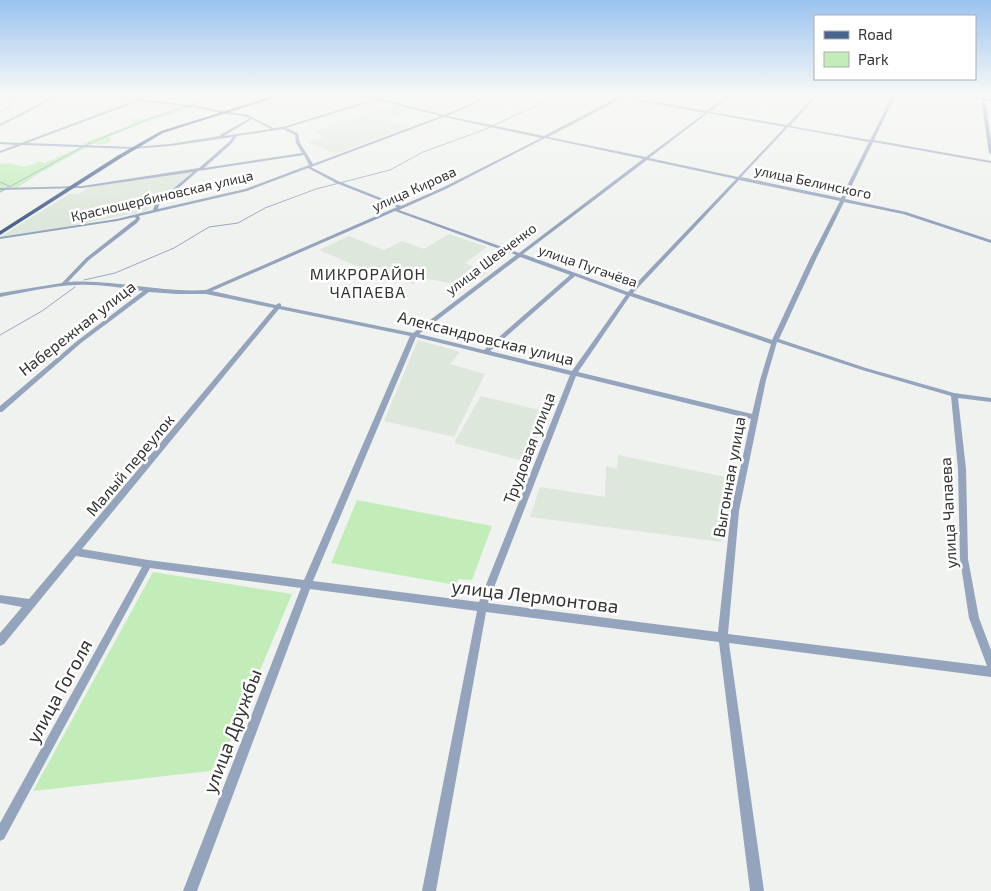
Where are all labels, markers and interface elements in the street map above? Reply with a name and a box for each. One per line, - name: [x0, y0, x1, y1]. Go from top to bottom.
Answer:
- legend: [814, 15, 976, 80]
- text: Road: [858, 25, 893, 43]
- text: Park: [858, 50, 889, 68]
- street label: улица Белинского: [753, 161, 873, 202]
- street label: улица Кирова: [369, 162, 459, 215]
- street label: Краснощербиновская улица: [69, 166, 255, 225]
- street label: улица Шевченко: [442, 219, 539, 298]
- street label: улица Пугачёва: [536, 241, 640, 290]
- district label: МИКРОРАЙОН ЧАПАЕВА: [310, 264, 426, 301]
- street label: Набережная улица: [15, 276, 139, 380]
- street label: Александровская улица: [396, 306, 576, 370]
- street label: Трудовая улица: [498, 389, 560, 507]
- street label: Малый переулок: [82, 410, 179, 520]
- street label: Выгонная улица: [709, 415, 749, 539]
- street label: улица Чапаева: [935, 457, 961, 569]
- street label: улица Лермонтова: [450, 574, 620, 618]
- street label: улица Гоголя: [21, 635, 97, 747]
- street label: улица Дружбы: [197, 665, 267, 797]

